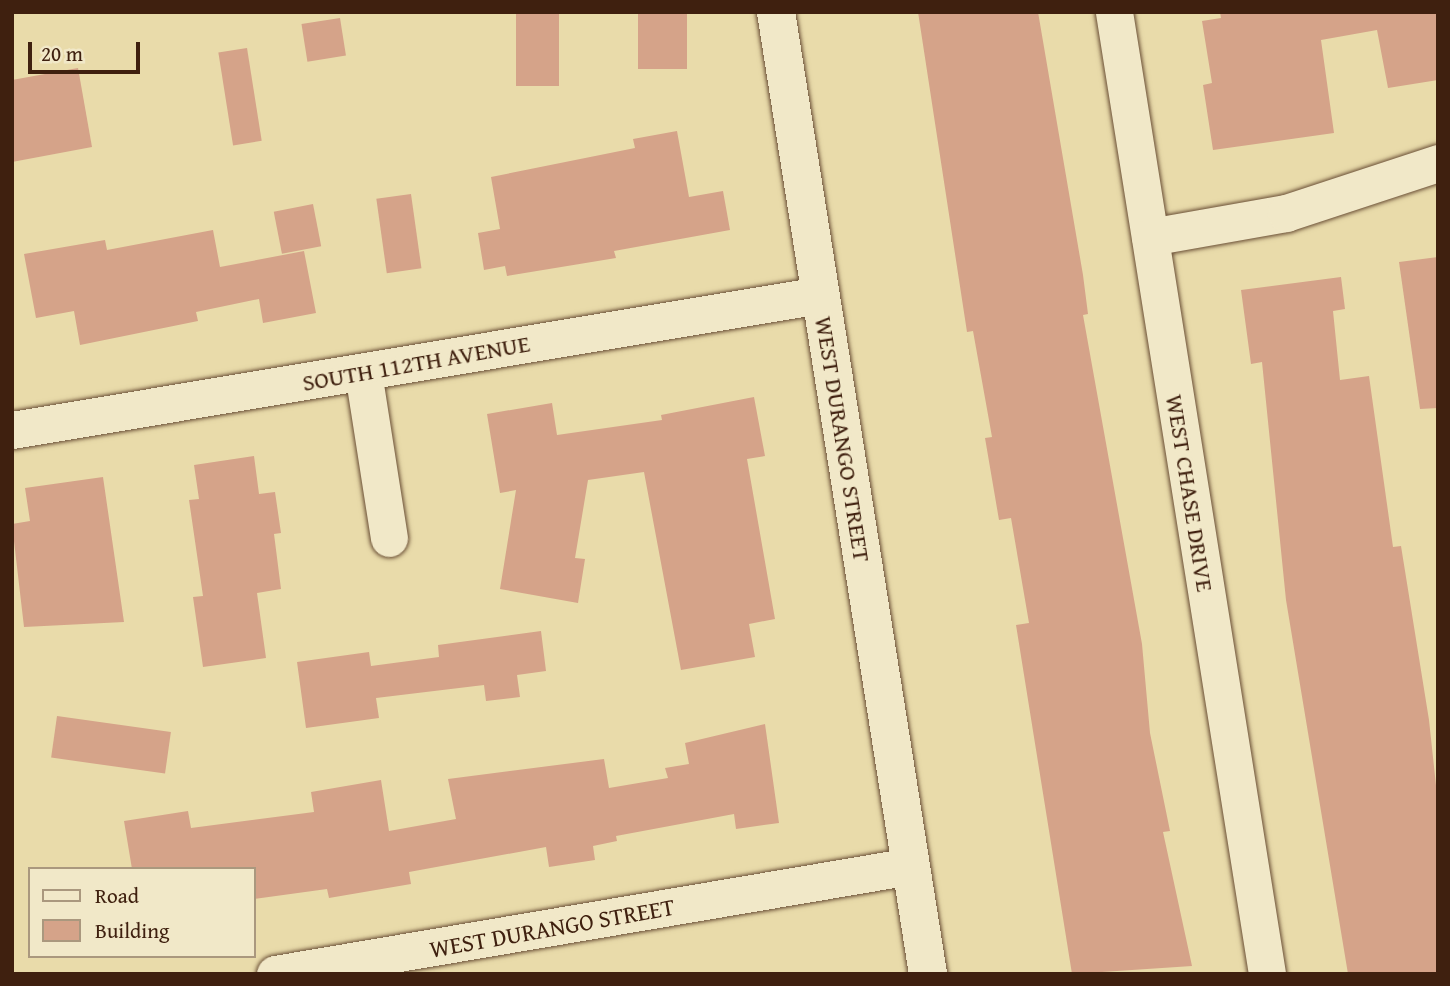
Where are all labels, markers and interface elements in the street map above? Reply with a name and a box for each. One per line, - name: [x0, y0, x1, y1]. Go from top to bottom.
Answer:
- scale bar: [32, 28, 144, 72]
- text: 20 m: [41, 38, 83, 69]
- street label: WEST DURANGO STREET: [809, 314, 877, 564]
- street label: SOUTH 112TH AVENUE: [300, 329, 532, 397]
- street label: WEST CHASE DRIVE: [1160, 392, 1220, 594]
- legend: [28, 867, 256, 958]
- text: Road: [95, 880, 139, 911]
- street label: WEST DURANGO STREET: [427, 892, 677, 964]
- text: Building: [95, 915, 169, 946]

